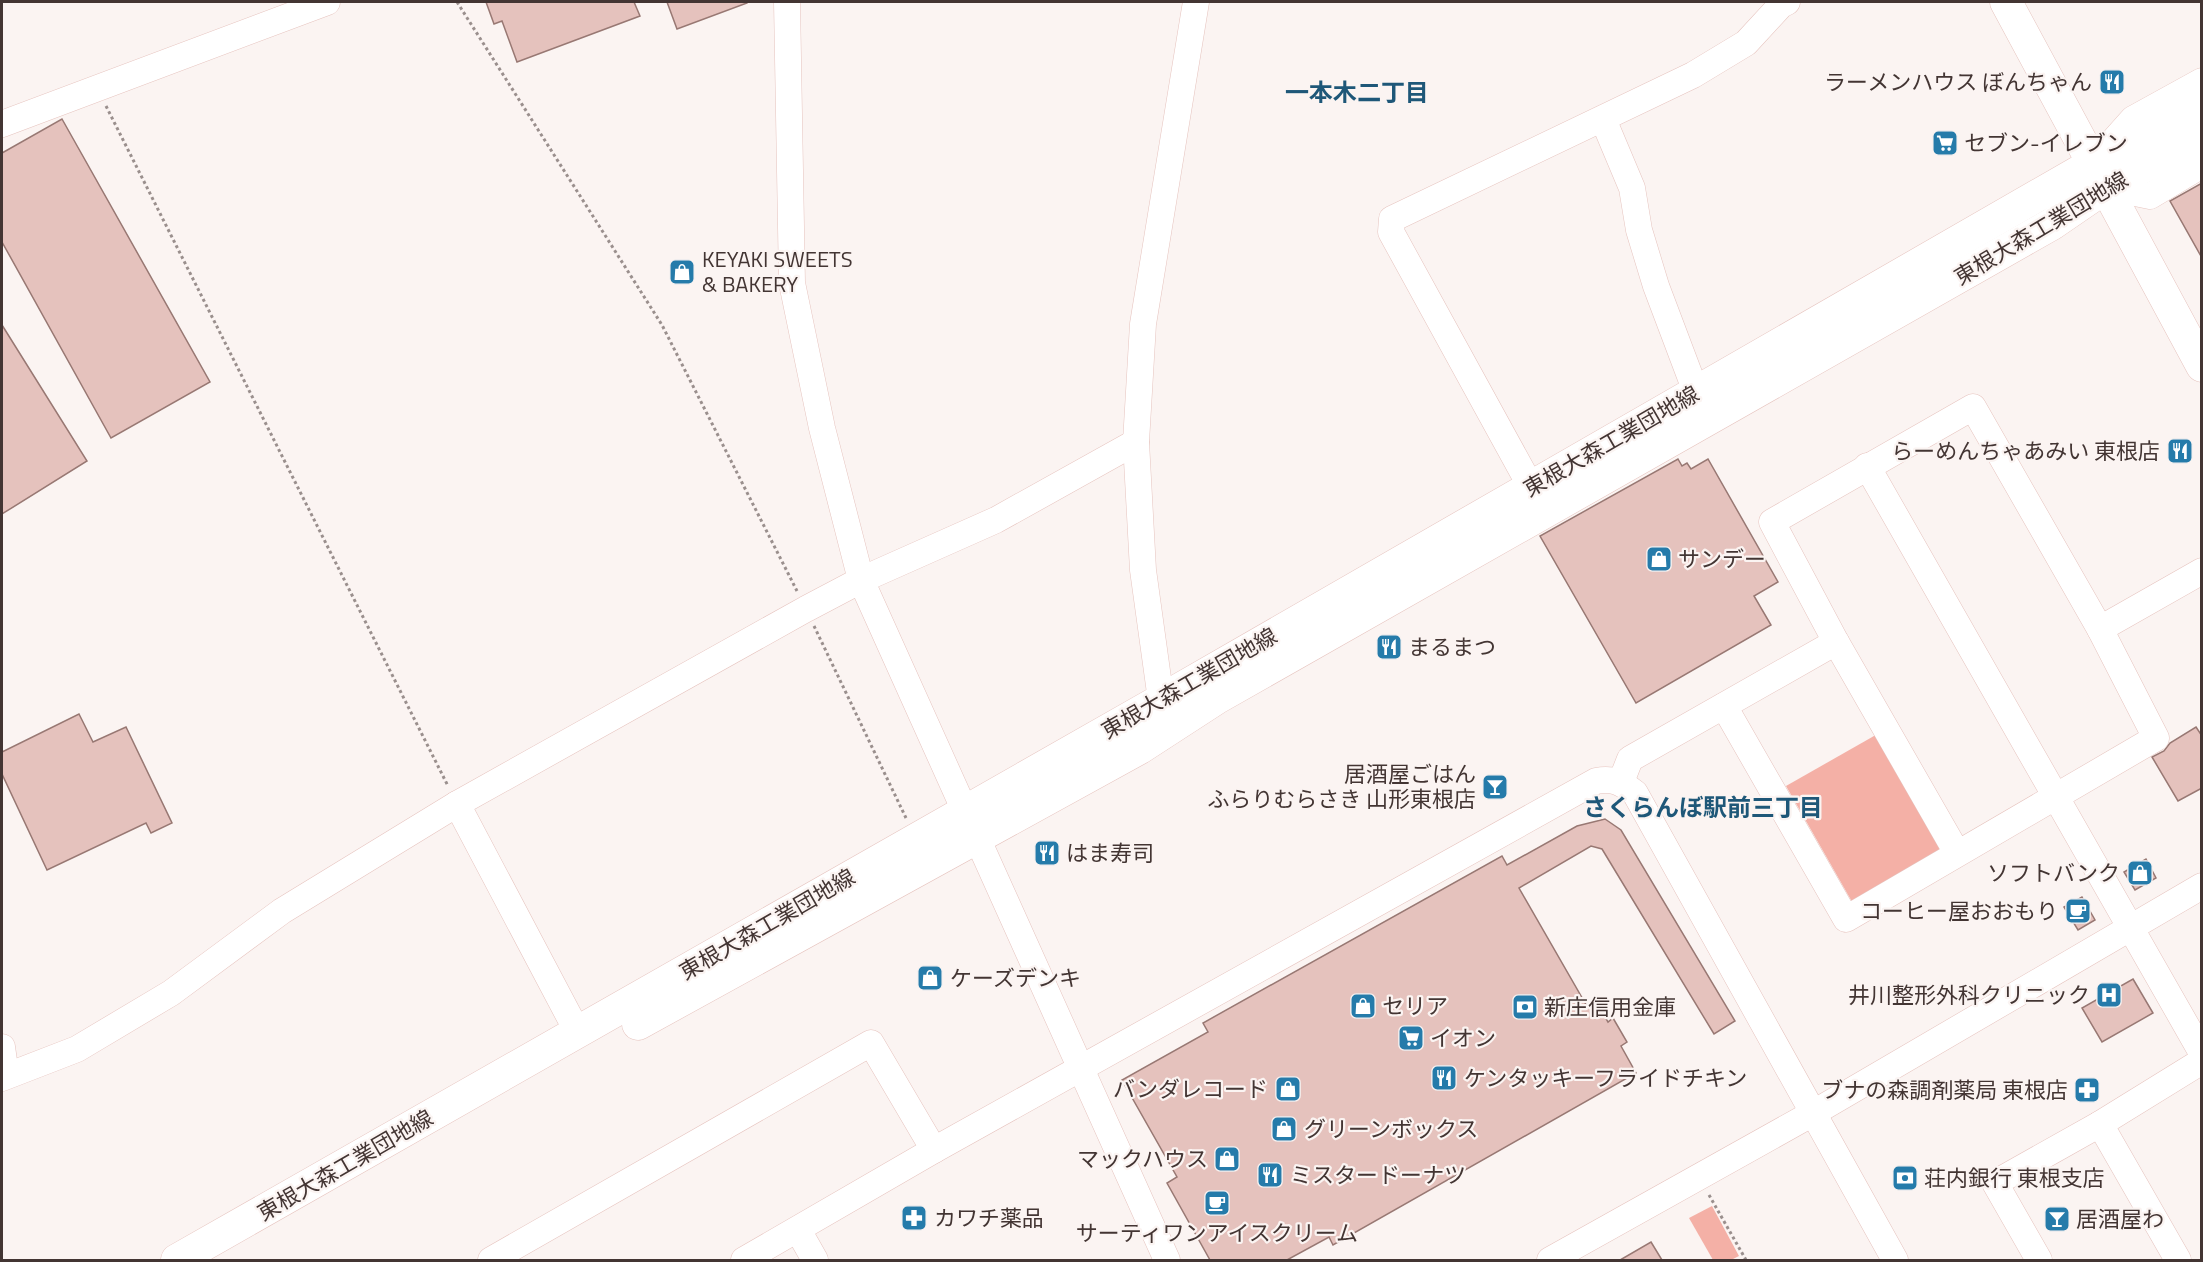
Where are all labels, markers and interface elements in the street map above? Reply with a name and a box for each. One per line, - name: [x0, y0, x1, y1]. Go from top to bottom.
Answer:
- place label: ラーメンハウス ぼんちゃん: [1824, 65, 2092, 99]
- restaurant icon: ラーメンハウス ぼんちゃん: [2097, 67, 2127, 97]
- district label: 一本木二丁目: [1285, 74, 1429, 110]
- place label: セブン-イレブン: [1964, 126, 2128, 160]
- supermarket icon: セブン-イレブン: [1930, 128, 1960, 158]
- street label: 東根大森工業団地線: [1947, 162, 2135, 294]
- place label: KEYAKI SWEETS & BAKERY: [702, 242, 853, 301]
- shop icon: KEYAKI SWEETS & BAKERY: [667, 257, 697, 287]
- street label: 東根大森工業団地線: [1517, 377, 1705, 505]
- place label: らーめんちゃあみい 東根店: [1891, 434, 2160, 468]
- restaurant icon: らーめんちゃあみい 東根店: [2165, 436, 2195, 466]
- place label: サンデー: [1678, 542, 1766, 576]
- shop icon: サンデー: [1644, 544, 1674, 574]
- street label: 東根大森工業団地線: [1095, 619, 1283, 747]
- place label: まるまつ: [1408, 630, 1496, 664]
- restaurant icon: まるまつ: [1374, 632, 1404, 662]
- place label: 居酒屋ごはん ふらりむらさき 山形東根店: [1207, 757, 1476, 816]
- bar icon: 居酒屋ごはん ふらりむらさき 山形東根店: [1480, 772, 1510, 802]
- district label: さくらんぼ駅前三丁目: [1583, 789, 1823, 825]
- place label: はま寿司: [1066, 836, 1154, 870]
- restaurant icon: はま寿司: [1032, 838, 1062, 868]
- place label: ソフトバンク: [1987, 856, 2120, 890]
- shop icon: ソフトバンク: [2125, 858, 2155, 888]
- street label: 東根大森工業団地線: [673, 860, 861, 988]
- place label: コーヒー屋おおもり: [1860, 894, 2058, 928]
- cafe icon: コーヒー屋おおもり: [2063, 896, 2093, 926]
- place label: ケーズデンキ: [950, 961, 1081, 995]
- shop icon: ケーズデンキ: [915, 963, 945, 993]
- place label: 井川整形外科クリニック: [1848, 978, 2090, 1012]
- hospital icon: 井川整形外科クリニック: [2094, 980, 2124, 1010]
- place label: セリア: [1382, 989, 1448, 1023]
- place label: 新庄信用金庫: [1544, 990, 1676, 1024]
- shop icon: セリア: [1348, 991, 1378, 1021]
- bank icon: 新庄信用金庫: [1510, 992, 1540, 1022]
- place label: イオン: [1430, 1021, 1496, 1055]
- supermarket icon: イオン: [1396, 1023, 1426, 1053]
- place label: ケンタッキーフライドチキン: [1464, 1061, 1747, 1095]
- restaurant icon: ケンタッキーフライドチキン: [1429, 1063, 1459, 1093]
- place label: バンダレコード: [1113, 1072, 1268, 1106]
- place label: ブナの森調剤薬局 東根店: [1821, 1073, 2068, 1107]
- shop icon: バンダレコード: [1273, 1074, 1303, 1104]
- pharmacy icon: ブナの森調剤薬局 東根店: [2072, 1075, 2102, 1105]
- street label: 東根大森工業団地線: [251, 1101, 439, 1229]
- place label: グリーンボックス: [1304, 1112, 1478, 1146]
- shop icon: グリーンボックス: [1269, 1114, 1299, 1144]
- place label: マックハウス: [1077, 1142, 1208, 1176]
- shop icon: マックハウス: [1212, 1144, 1242, 1174]
- place label: ミスタードーナツ: [1290, 1158, 1466, 1192]
- restaurant icon: ミスタードーナツ: [1255, 1160, 1285, 1190]
- place label: 荘内銀行 東根支店: [1924, 1161, 2105, 1195]
- bank icon: 荘内銀行 東根支店: [1890, 1163, 1920, 1193]
- cafe icon: サーティワンアイスクリーム: [1202, 1188, 1232, 1218]
- place label: カワチ薬品: [934, 1201, 1044, 1235]
- place label: 居酒屋わ: [2076, 1202, 2164, 1236]
- pharmacy icon: カワチ薬品: [899, 1203, 929, 1233]
- bar icon: 居酒屋わ: [2042, 1204, 2072, 1234]
- place label: サーティワンアイスクリーム: [1076, 1216, 1358, 1250]

